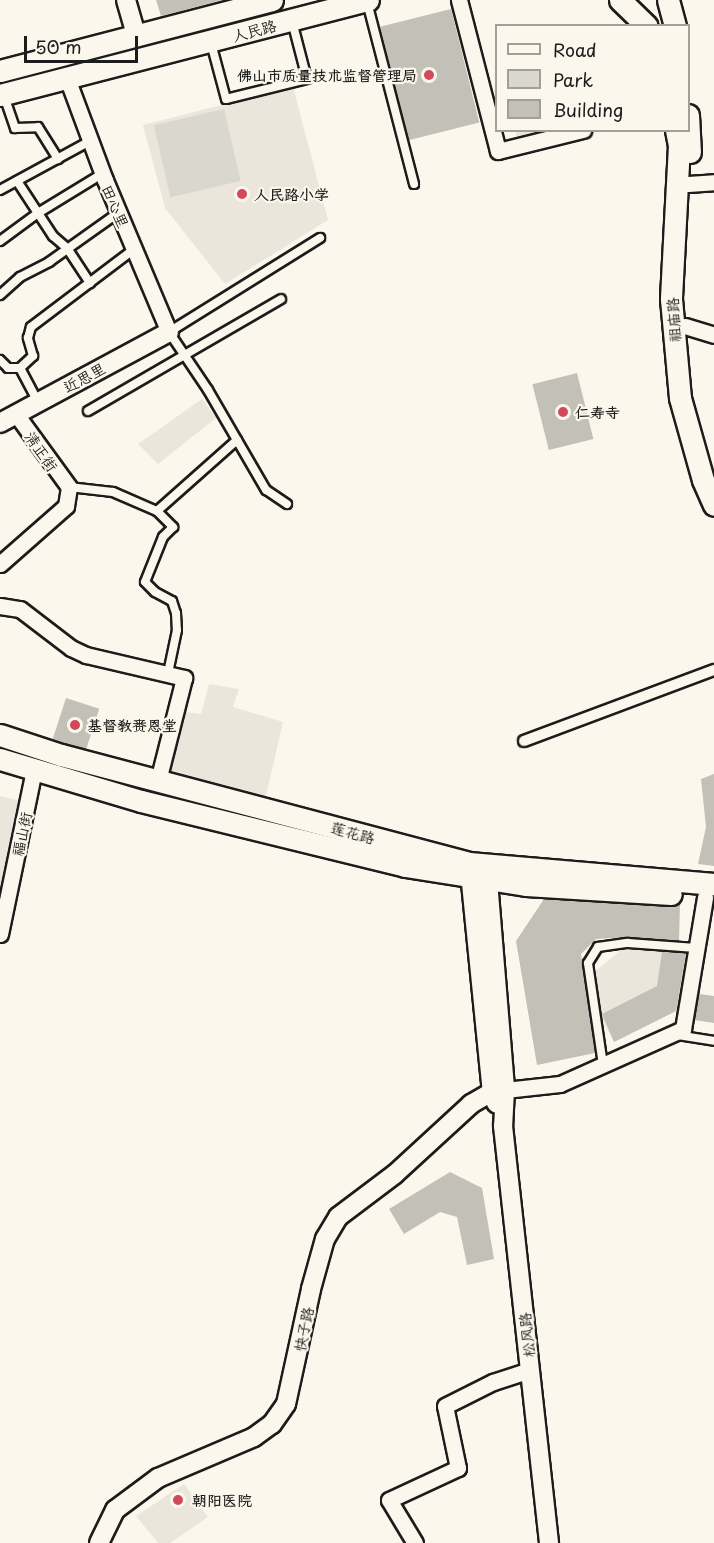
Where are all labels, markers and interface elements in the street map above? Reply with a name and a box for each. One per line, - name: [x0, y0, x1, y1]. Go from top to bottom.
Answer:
- street label: 人民路: [230, 15, 278, 45]
- scale bar: [27, 24, 141, 62]
- legend: [495, 24, 690, 132]
- text: 50 m: [35, 33, 82, 60]
- text: Road: [553, 36, 597, 63]
- place label: 佛山市质量技术监督管理局: [237, 66, 417, 84]
- text: Park: [553, 66, 593, 93]
- marker: 佛山市质量技术监督管理局: [422, 68, 436, 82]
- text: Building: [553, 96, 623, 123]
- street label: 田心里: [99, 182, 133, 230]
- place label: 人民路小学: [254, 185, 329, 203]
- marker: 人民路小学: [235, 187, 249, 201]
- street label: 祖庙路: [662, 297, 684, 343]
- street label: 近思里: [60, 358, 108, 396]
- place label: 仁寿寺: [575, 403, 620, 421]
- marker: 仁寿寺: [556, 405, 570, 419]
- street label: 清正街: [22, 427, 62, 475]
- place label: 基督教赉恩堂: [87, 716, 177, 734]
- marker: 基督教赉恩堂: [68, 718, 82, 732]
- street label: 福山街: [8, 810, 34, 858]
- street label: 莲花路: [329, 817, 377, 847]
- street label: 快子路: [290, 1305, 316, 1353]
- street label: 松风路: [515, 1312, 537, 1358]
- marker: 朝阳医院: [169, 1491, 187, 1509]
- place label: 朝阳医院: [192, 1491, 252, 1509]

